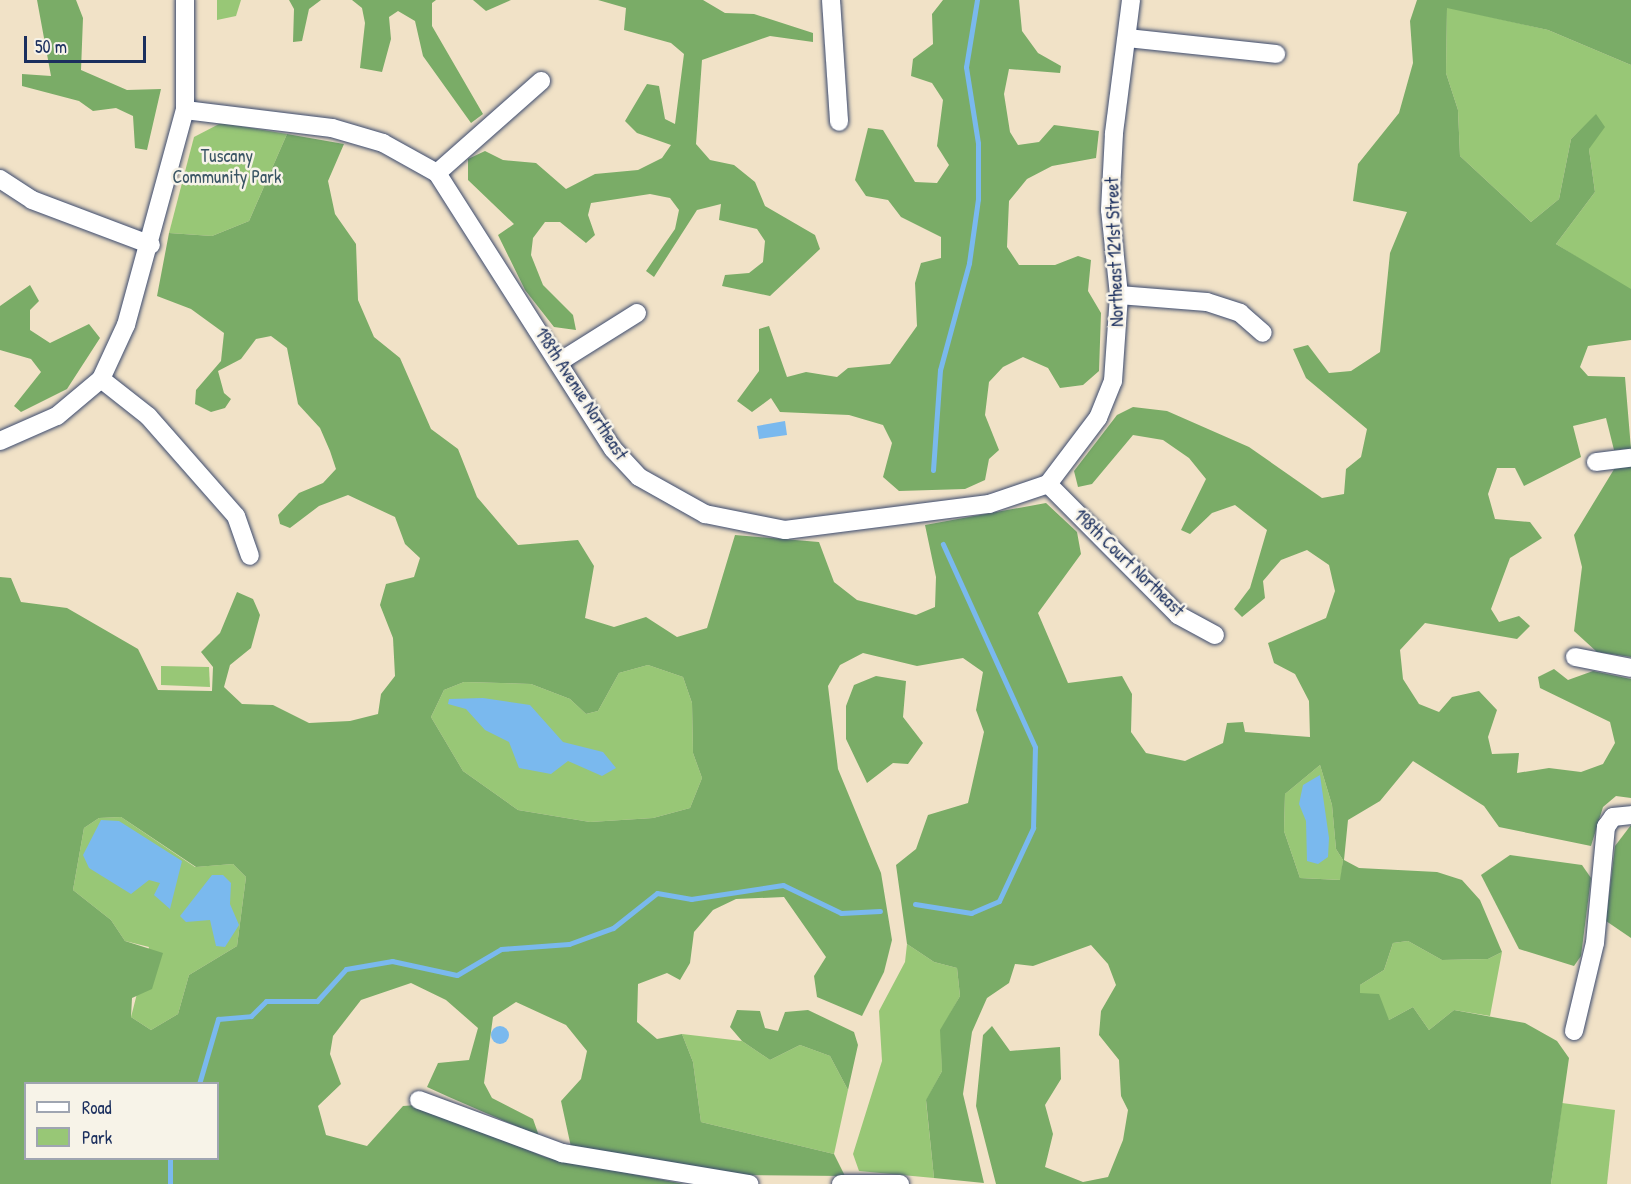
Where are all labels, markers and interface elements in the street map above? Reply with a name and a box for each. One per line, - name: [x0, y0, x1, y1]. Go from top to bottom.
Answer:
- scale bar: [27, 24, 148, 62]
- text: 50 m: [35, 34, 67, 59]
- park label: Tuscany Community Park: [172, 146, 282, 188]
- street label: Northeast 121st Street: [1102, 177, 1128, 327]
- street label: 198th Avenue Northeast: [530, 324, 632, 464]
- street label: 198th Court Northeast: [1069, 505, 1189, 621]
- legend: [24, 1082, 219, 1160]
- text: Road: [82, 1095, 112, 1120]
- text: Park: [82, 1125, 112, 1150]

